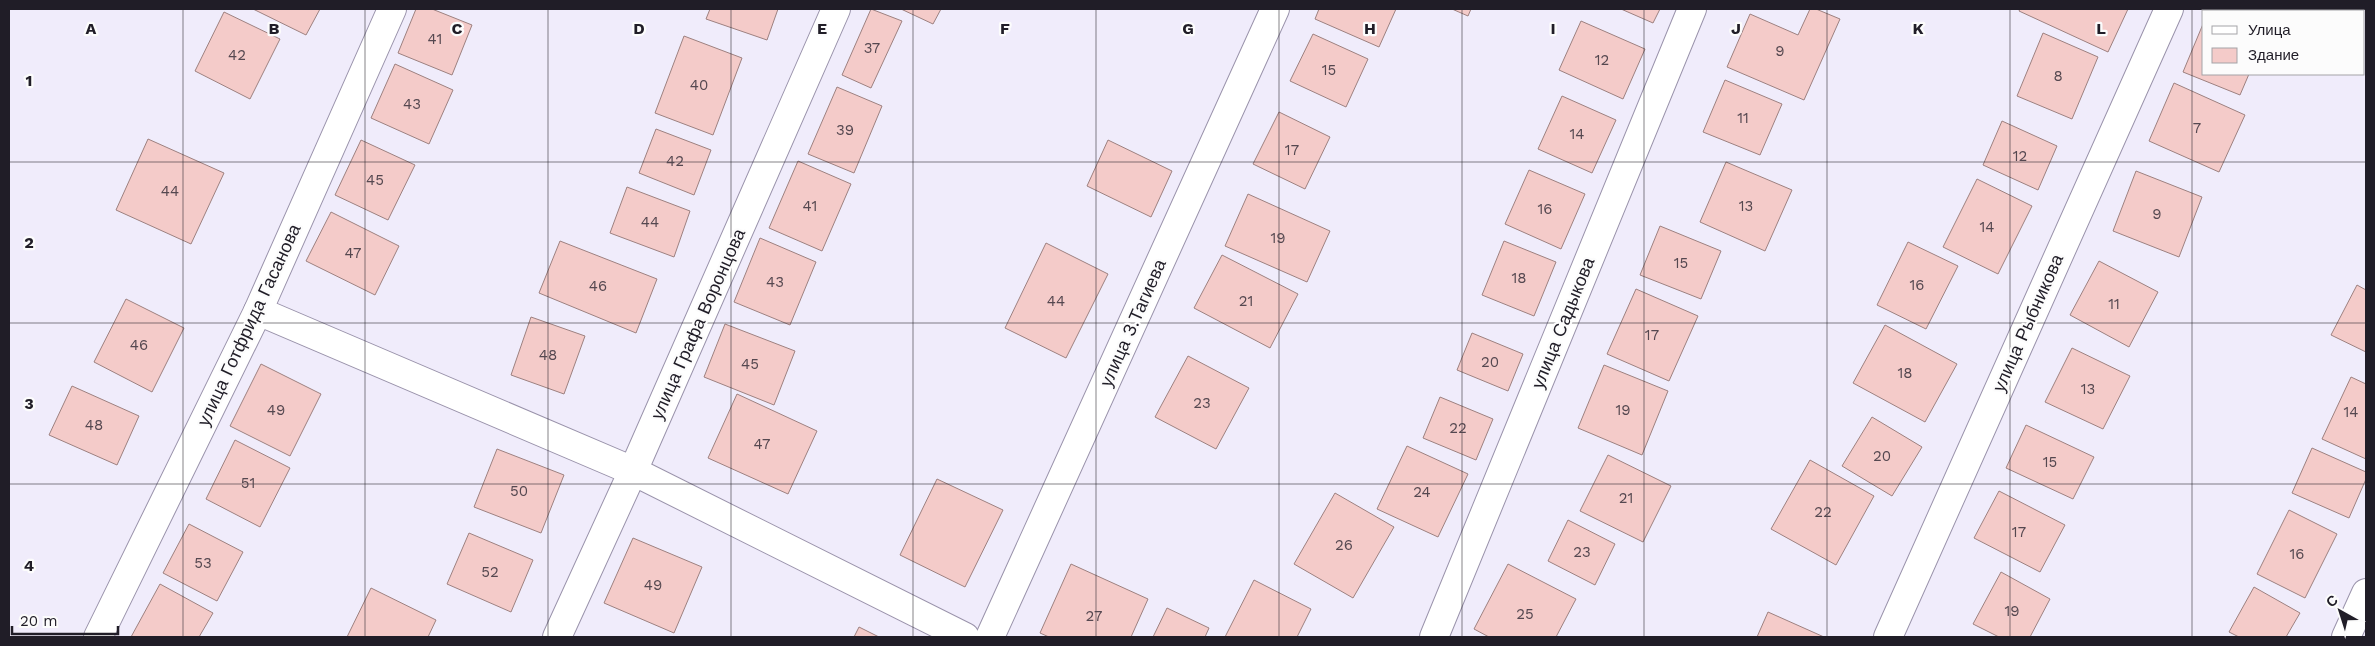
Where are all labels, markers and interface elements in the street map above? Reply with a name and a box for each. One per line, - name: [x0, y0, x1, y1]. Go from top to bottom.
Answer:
- legend: [2202, 10, 2365, 75]
- text: A: [86, 19, 97, 38]
- text: B: [269, 19, 280, 38]
- text: C: [452, 19, 463, 38]
- text: D: [633, 19, 645, 38]
- text: E: [817, 19, 827, 38]
- text: F: [1000, 19, 1010, 38]
- text: G: [1182, 19, 1194, 38]
- text: H: [1364, 19, 1376, 38]
- text: I: [1550, 19, 1556, 38]
- text: J: [1731, 19, 1741, 38]
- text: K: [1912, 19, 1924, 38]
- text: L: [2096, 19, 2106, 38]
- text: Улица: [2248, 21, 2291, 39]
- house number: 41: [428, 30, 442, 48]
- house number: 37: [864, 39, 880, 57]
- house number: 9: [1775, 42, 1785, 60]
- house number: 42: [228, 46, 246, 64]
- text: Здание: [2248, 46, 2299, 64]
- house number: 12: [1595, 51, 1609, 69]
- house number: 15: [1322, 61, 1336, 79]
- house number: 8: [2053, 67, 2063, 85]
- text: 1: [26, 71, 32, 90]
- house number: 40: [690, 76, 708, 94]
- house number: 43: [403, 95, 421, 113]
- house number: 11: [1737, 109, 1749, 127]
- house number: 7: [2193, 119, 2201, 137]
- house number: 39: [836, 121, 854, 139]
- house number: 14: [1569, 125, 1585, 143]
- house number: 17: [1285, 141, 1299, 159]
- house number: 12: [2013, 147, 2027, 165]
- house number: 42: [666, 152, 684, 170]
- house number: 45: [366, 171, 384, 189]
- house number: 44: [161, 182, 179, 200]
- house number: 41: [803, 197, 817, 215]
- house number: 13: [1739, 197, 1753, 215]
- house number: 16: [1538, 200, 1552, 218]
- house number: 9: [2152, 205, 2162, 223]
- house number: 44: [641, 213, 659, 231]
- house number: 14: [1979, 218, 1995, 236]
- street label: улица Готфрида Гасанова: [192, 219, 305, 429]
- street label: улица Графа Воронцова: [646, 224, 750, 423]
- house number: 19: [1270, 229, 1286, 247]
- text: 2: [24, 233, 34, 252]
- house number: 47: [345, 244, 361, 262]
- street label: улица Рыбникова: [1988, 250, 2068, 395]
- street label: улица Садыкова: [1527, 253, 1599, 392]
- house number: 15: [1674, 254, 1688, 272]
- street label: улица З.Тагиева: [1095, 255, 1170, 390]
- house number: 18: [1511, 269, 1527, 287]
- house number: 43: [766, 273, 784, 291]
- house number: 16: [1910, 276, 1924, 294]
- house number: 46: [589, 277, 607, 295]
- house number: 44: [1047, 292, 1065, 310]
- house number: 21: [1239, 292, 1253, 310]
- house number: 11: [2108, 295, 2120, 313]
- house number: 17: [1645, 326, 1659, 344]
- house number: 46: [130, 336, 148, 354]
- house number: 48: [539, 346, 557, 364]
- house number: 20: [1481, 353, 1499, 371]
- house number: 45: [741, 355, 759, 373]
- house number: 18: [1897, 364, 1913, 382]
- house number: 13: [2081, 380, 2095, 398]
- text: 3: [24, 394, 34, 413]
- house number: 23: [1193, 394, 1211, 412]
- house number: 49: [267, 401, 285, 419]
- house number: 19: [1615, 401, 1631, 419]
- house number: 14: [2343, 403, 2359, 421]
- house number: 48: [85, 416, 103, 434]
- house number: 22: [1449, 419, 1467, 437]
- house number: 47: [754, 435, 770, 453]
- house number: 20: [1873, 447, 1891, 465]
- house number: 15: [2043, 453, 2057, 471]
- house number: 51: [241, 474, 255, 492]
- house number: 50: [510, 482, 528, 500]
- house number: 24: [1413, 483, 1431, 501]
- house number: 21: [1619, 489, 1633, 507]
- house number: 22: [1814, 503, 1832, 521]
- house number: 17: [2012, 523, 2026, 541]
- house number: 26: [1335, 536, 1353, 554]
- house number: 23: [1573, 543, 1591, 561]
- house number: 16: [2290, 545, 2304, 563]
- house number: 53: [194, 554, 212, 572]
- text: 4: [24, 556, 34, 575]
- house number: 52: [481, 563, 499, 581]
- house number: 49: [644, 576, 662, 594]
- north arrow: [2315, 586, 2365, 636]
- text: С: [2323, 591, 2341, 610]
- house number: 19: [2004, 602, 2020, 620]
- scale bar: [12, 604, 119, 636]
- house number: 25: [1516, 605, 1534, 623]
- house number: 27: [1086, 607, 1102, 625]
- text: 20 m: [20, 612, 58, 630]

